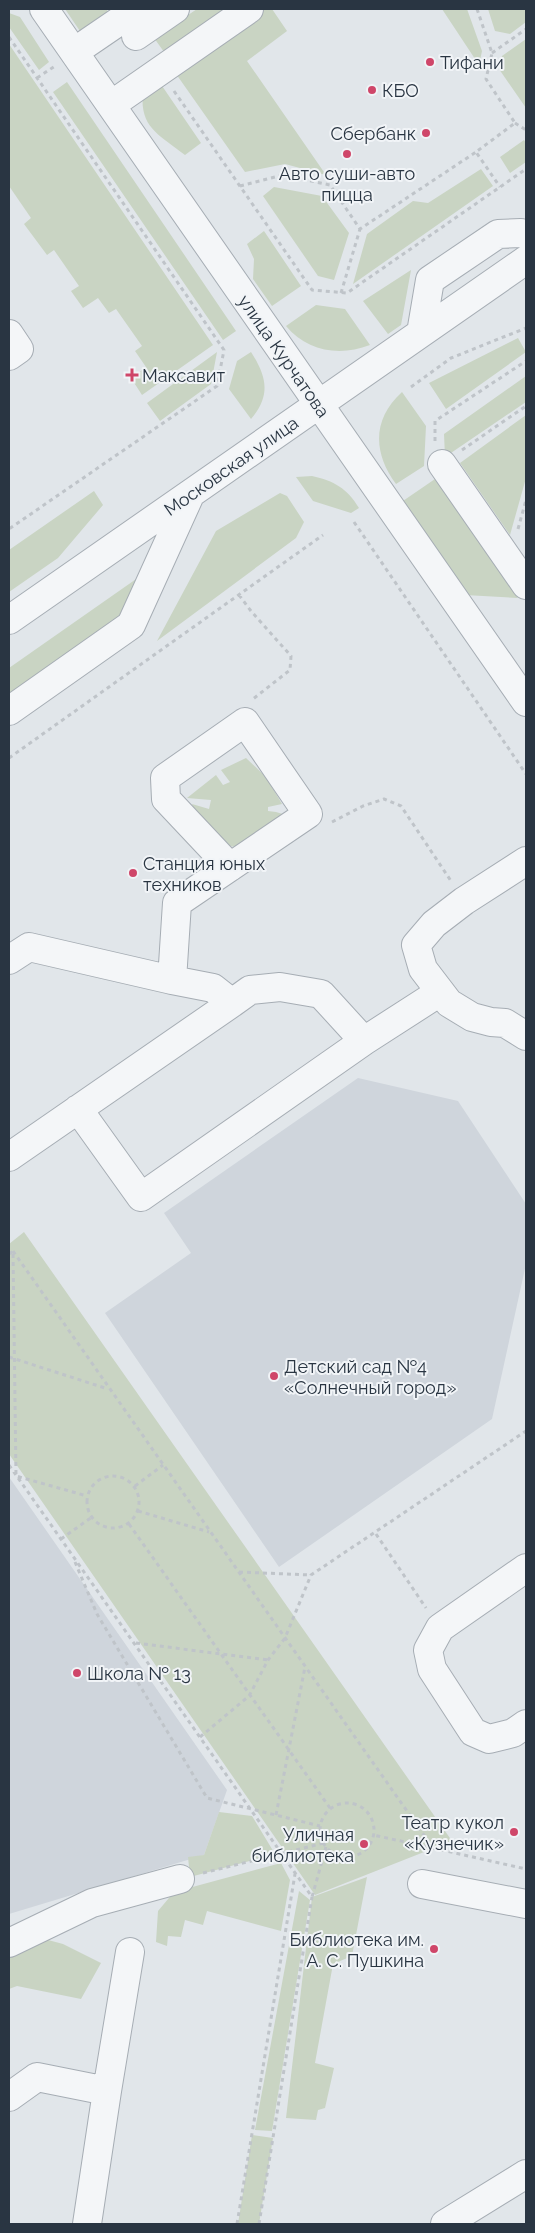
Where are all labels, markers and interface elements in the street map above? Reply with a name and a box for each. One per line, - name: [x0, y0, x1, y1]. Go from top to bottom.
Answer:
- place label: Тифани: [440, 52, 504, 73]
- marker: Тифани: [424, 56, 436, 68]
- place label: КБО: [382, 80, 419, 101]
- marker: КБО: [366, 84, 378, 96]
- place label: Сбербанк: [330, 123, 416, 144]
- marker: Сбербанк: [420, 127, 432, 139]
- marker: Авто суши-авто пицца: [341, 148, 353, 160]
- place label: Авто суши-авто пицца: [279, 163, 416, 205]
- street label: улица Курчатова: [234, 291, 334, 421]
- place label: Максавит: [142, 365, 225, 386]
- marker: Максавит: [126, 369, 138, 381]
- street label: Московская улица: [160, 412, 302, 520]
- place label: Станция юных техников: [143, 853, 265, 895]
- marker: Станция юных техников: [127, 867, 139, 879]
- place label: Детский сад №4 «Солнечный город»: [284, 1356, 457, 1398]
- marker: Детский сад №4 «Солнечный город»: [268, 1370, 280, 1382]
- place label: Школа № 13: [87, 1663, 191, 1684]
- marker: Школа № 13: [71, 1667, 83, 1679]
- place label: Театр кукол «Кузнечик»: [402, 1812, 504, 1854]
- place label: Уличная библиотека: [251, 1824, 354, 1866]
- marker: Театр кукол «Кузнечик»: [508, 1826, 520, 1838]
- marker: Уличная библиотека: [358, 1838, 370, 1850]
- place label: Библиотека им. А. С. Пушкина: [289, 1929, 424, 1971]
- marker: Библиотека им. А. С. Пушкина: [428, 1943, 440, 1955]

